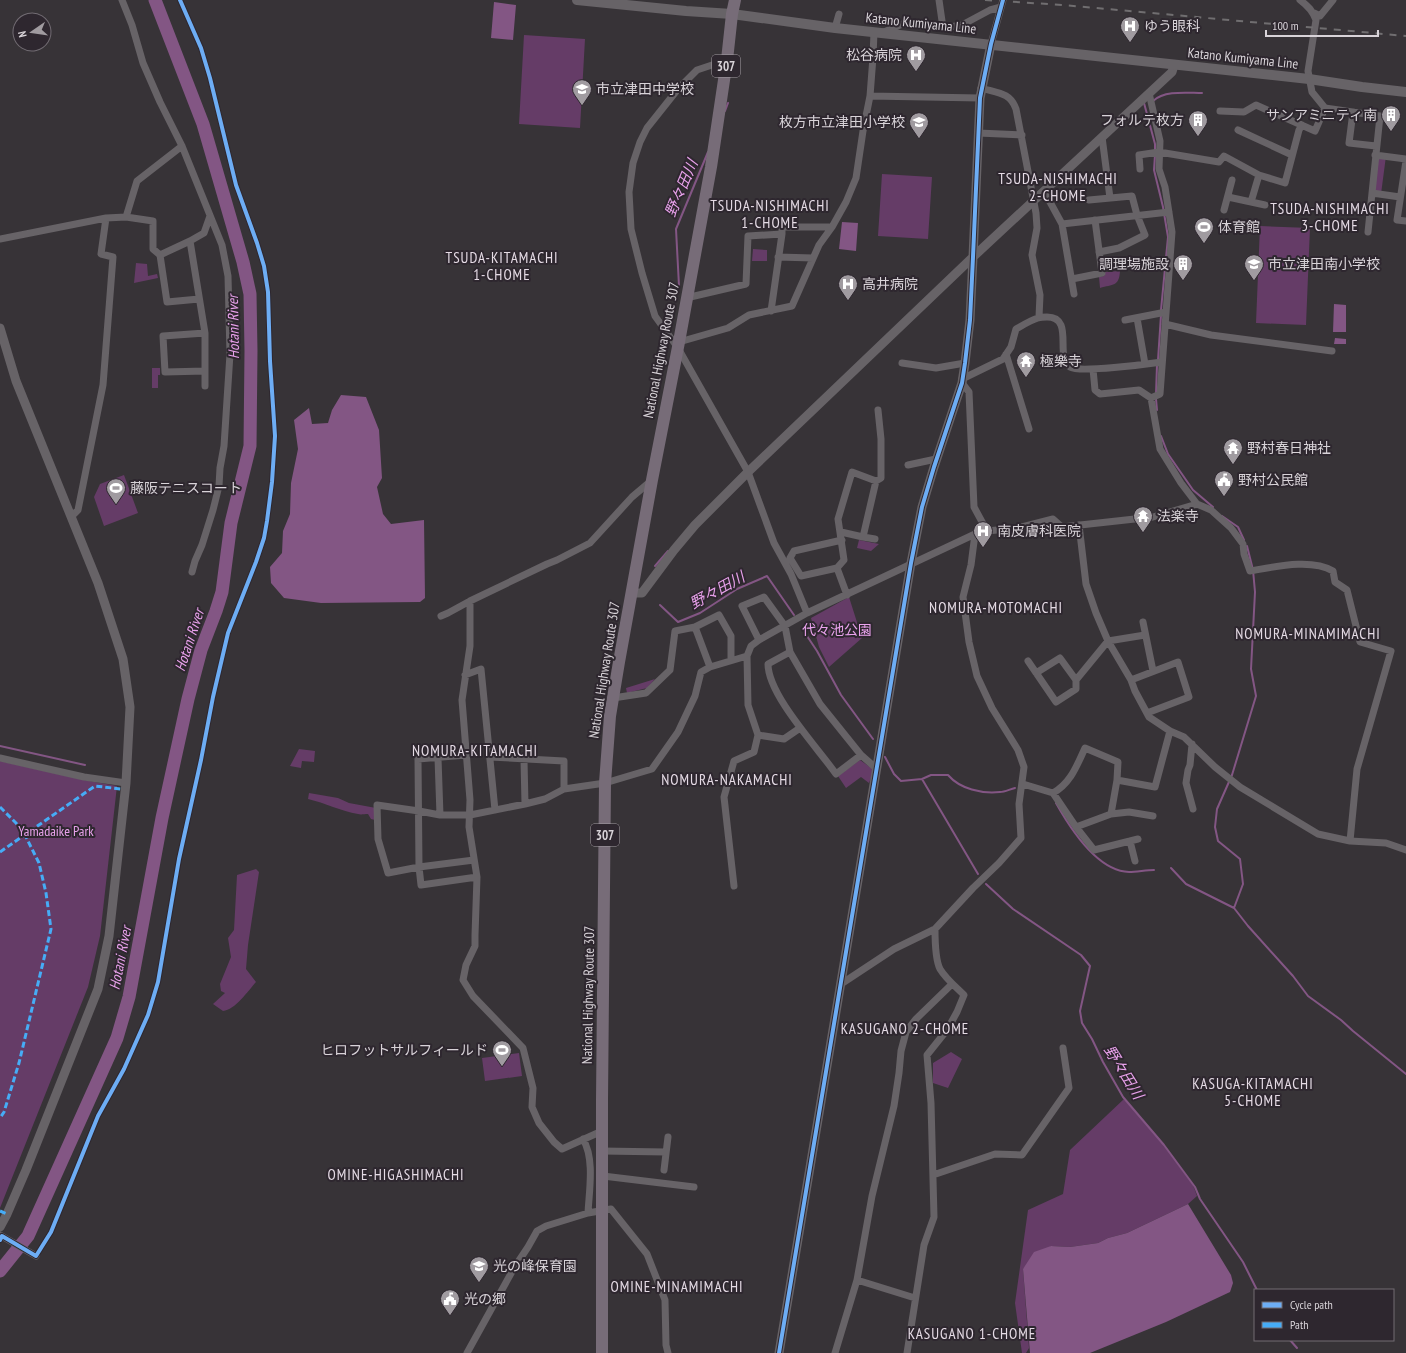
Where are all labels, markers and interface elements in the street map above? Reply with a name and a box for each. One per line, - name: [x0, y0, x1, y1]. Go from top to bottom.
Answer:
- street label: Katano Kumiyama Line: [865, 8, 977, 38]
- north arrow: [12, 12, 52, 52]
- scale bar: [1266, 12, 1378, 38]
- hospital icon: ゆう眼科: [1119, 15, 1141, 43]
- place label: ゆう眼科: [1144, 17, 1200, 35]
- text: 100 m: [1272, 18, 1299, 33]
- text: N: [15, 30, 30, 39]
- street label: Katano Kumiyama Line: [1187, 43, 1299, 73]
- hospital icon: 松谷病院: [905, 44, 927, 72]
- place label: 松谷病院: [846, 46, 902, 64]
- road number: 307: [712, 55, 740, 77]
- school or university icon: 市立津田中学校: [571, 78, 593, 106]
- place label: 市立津田中学校: [596, 80, 694, 98]
- building icon: サンアミニティ南: [1380, 104, 1402, 132]
- place label: サンアミニティ南: [1266, 106, 1377, 124]
- building icon: フォルテ枚方: [1187, 109, 1209, 137]
- school or university icon: 枚方市立津田小学校: [908, 111, 930, 139]
- place label: フォルテ枚方: [1100, 111, 1184, 129]
- place label: 枚方市立津田小学校: [779, 113, 905, 131]
- water label: 野々田川: [661, 155, 702, 219]
- district label: TSUDA-NISHIMACHI 2-CHOME: [998, 169, 1118, 205]
- district label: TSUDA-NISHIMACHI 1-CHOME: [710, 196, 830, 232]
- district label: TSUDA-NISHIMACHI 3-CHOME: [1270, 199, 1390, 235]
- sports icon: 体育館: [1193, 216, 1215, 244]
- place label: 体育館: [1218, 218, 1260, 236]
- district label: TSUDA-KITAMACHI 1-CHOME: [445, 248, 559, 284]
- building icon: 調理場施設: [1172, 253, 1194, 281]
- school or university icon: 市立津田南小学校: [1243, 253, 1265, 281]
- place label: 調理場施設: [1099, 255, 1169, 273]
- place label: 市立津田南小学校: [1268, 255, 1380, 273]
- hospital icon: 高井病院: [837, 273, 859, 301]
- place label: 高井病院: [862, 275, 918, 293]
- street label: National Highway Route 307: [639, 280, 683, 420]
- water label: Hotani River: [223, 293, 243, 359]
- temple icon: 極樂寺: [1015, 350, 1037, 378]
- place label: 極樂寺: [1040, 352, 1082, 370]
- temple icon: 野村春日神社: [1222, 437, 1244, 465]
- place label: 野村春日神社: [1247, 439, 1331, 457]
- public building icon: 野村公民館: [1213, 469, 1235, 497]
- place label: 野村公民館: [1238, 471, 1308, 489]
- sports icon: 藤阪テニスコート: [105, 477, 127, 505]
- place label: 藤阪テニスコート: [130, 479, 242, 497]
- temple icon: 法楽寺: [1132, 505, 1154, 533]
- place label: 法楽寺: [1157, 507, 1199, 525]
- hospital icon: 南皮膚科医院: [972, 520, 994, 548]
- place label: 南皮膚科医院: [997, 522, 1081, 540]
- water label: 野々田川: [686, 566, 750, 613]
- district label: NOMURA-MOTOMACHI: [929, 598, 1063, 617]
- street label: National Highway Route 307: [584, 600, 624, 740]
- water label: Hotani River: [170, 605, 209, 673]
- park label: 代々池公園: [802, 621, 872, 639]
- district label: NOMURA-MINAMIMACHI: [1235, 624, 1381, 643]
- district label: NOMURA-KITAMACHI: [412, 741, 538, 760]
- district label: NOMURA-NAKAMACHI: [661, 770, 793, 789]
- park label: Yamadaike Park: [18, 822, 94, 840]
- road number: 307: [591, 824, 619, 846]
- water label: Hotani River: [105, 923, 136, 991]
- street label: National Highway Route 307: [578, 926, 598, 1064]
- district label: KASUGANO 2-CHOME: [841, 1019, 969, 1038]
- sports icon: ヒロフットサルフィールド: [491, 1039, 513, 1067]
- place label: ヒロフットサルフィールド: [320, 1041, 488, 1059]
- water label: 野々田川: [1100, 1042, 1149, 1104]
- district label: KASUGA-KITAMACHI 5-CHOME: [1192, 1074, 1314, 1110]
- district label: OMINE-HIGASHIMACHI: [328, 1165, 464, 1184]
- school or university icon: 光の峰保育園: [468, 1255, 490, 1283]
- place label: 光の峰保育園: [493, 1257, 577, 1275]
- district label: OMINE-MINAMIMACHI: [610, 1277, 744, 1296]
- public building icon: 光の郷: [439, 1288, 461, 1316]
- legend: [1254, 1289, 1394, 1341]
- place label: 光の郷: [464, 1290, 506, 1308]
- text: Cycle path: [1290, 1297, 1333, 1312]
- text: Path: [1290, 1317, 1308, 1332]
- district label: KASUGANO 1-CHOME: [908, 1324, 1036, 1343]

